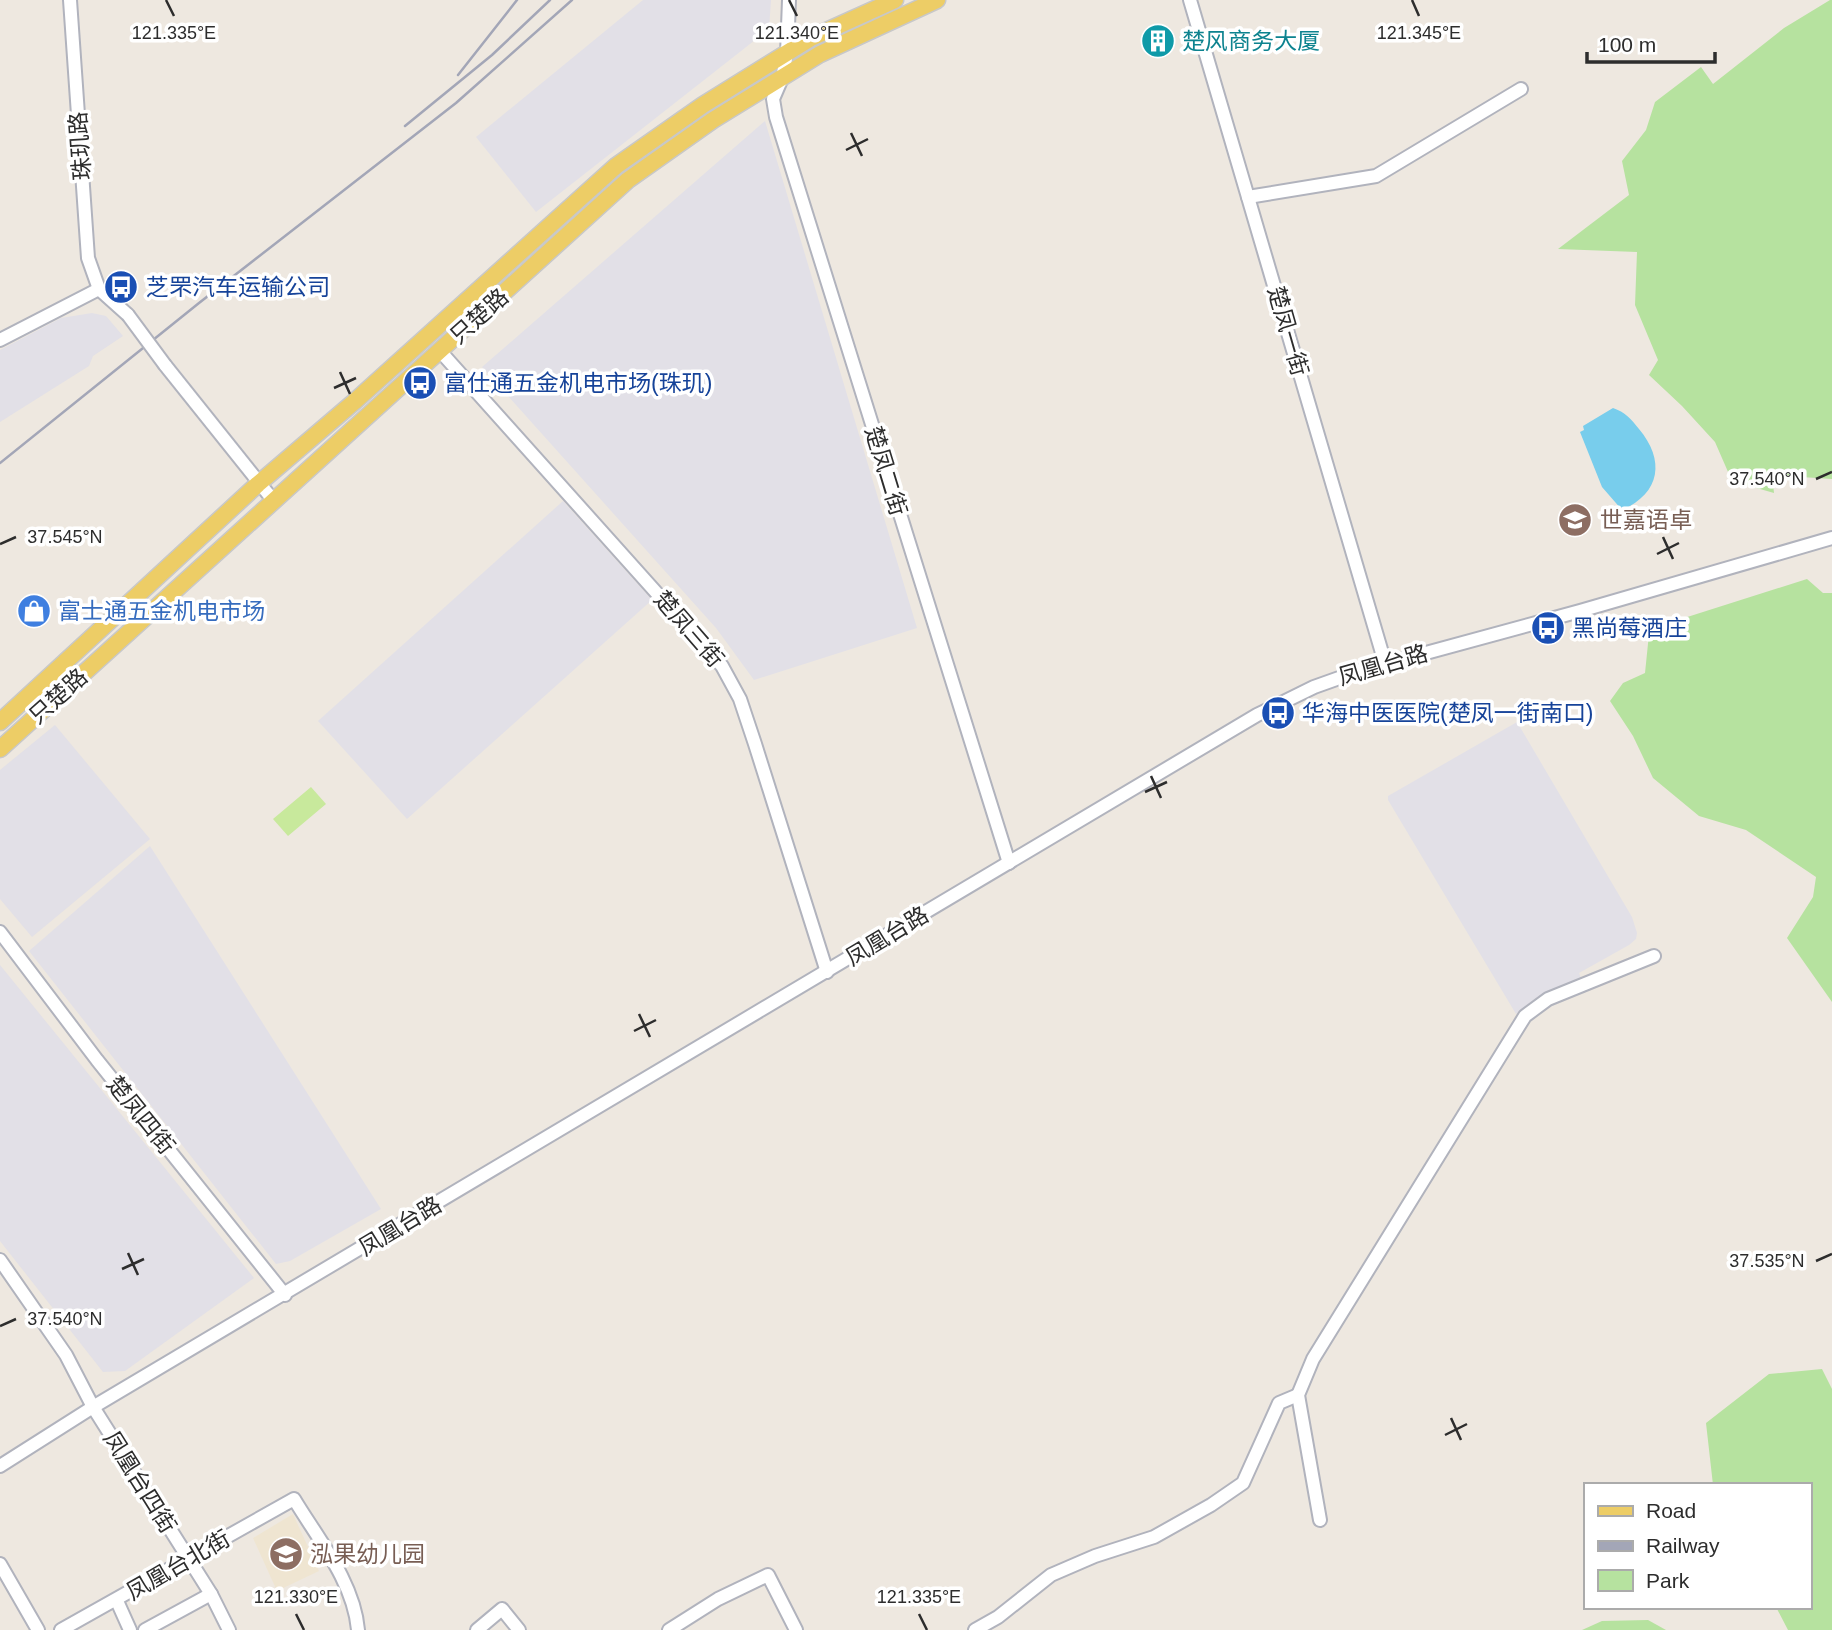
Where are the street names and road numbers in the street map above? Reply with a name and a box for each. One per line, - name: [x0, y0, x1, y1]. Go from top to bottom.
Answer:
- street label: 珠玑路: [65, 111, 95, 181]
- street label: 只楚路: [445, 283, 513, 349]
- street label: 楚凤一街: [1263, 283, 1313, 379]
- street label: 楚凤二街: [860, 423, 912, 519]
- street label: 楚凤三街: [649, 586, 729, 672]
- street label: 凤凰台路: [1335, 640, 1431, 690]
- street label: 只楚路: [24, 663, 92, 729]
- street label: 凤凰台路: [841, 901, 933, 971]
- street label: 楚凤四街: [102, 1071, 180, 1159]
- street label: 凤凰台路: [354, 1191, 446, 1261]
- street label: 凤凰台四街: [99, 1426, 181, 1538]
- street label: 凤凰台北街: [122, 1525, 234, 1605]

